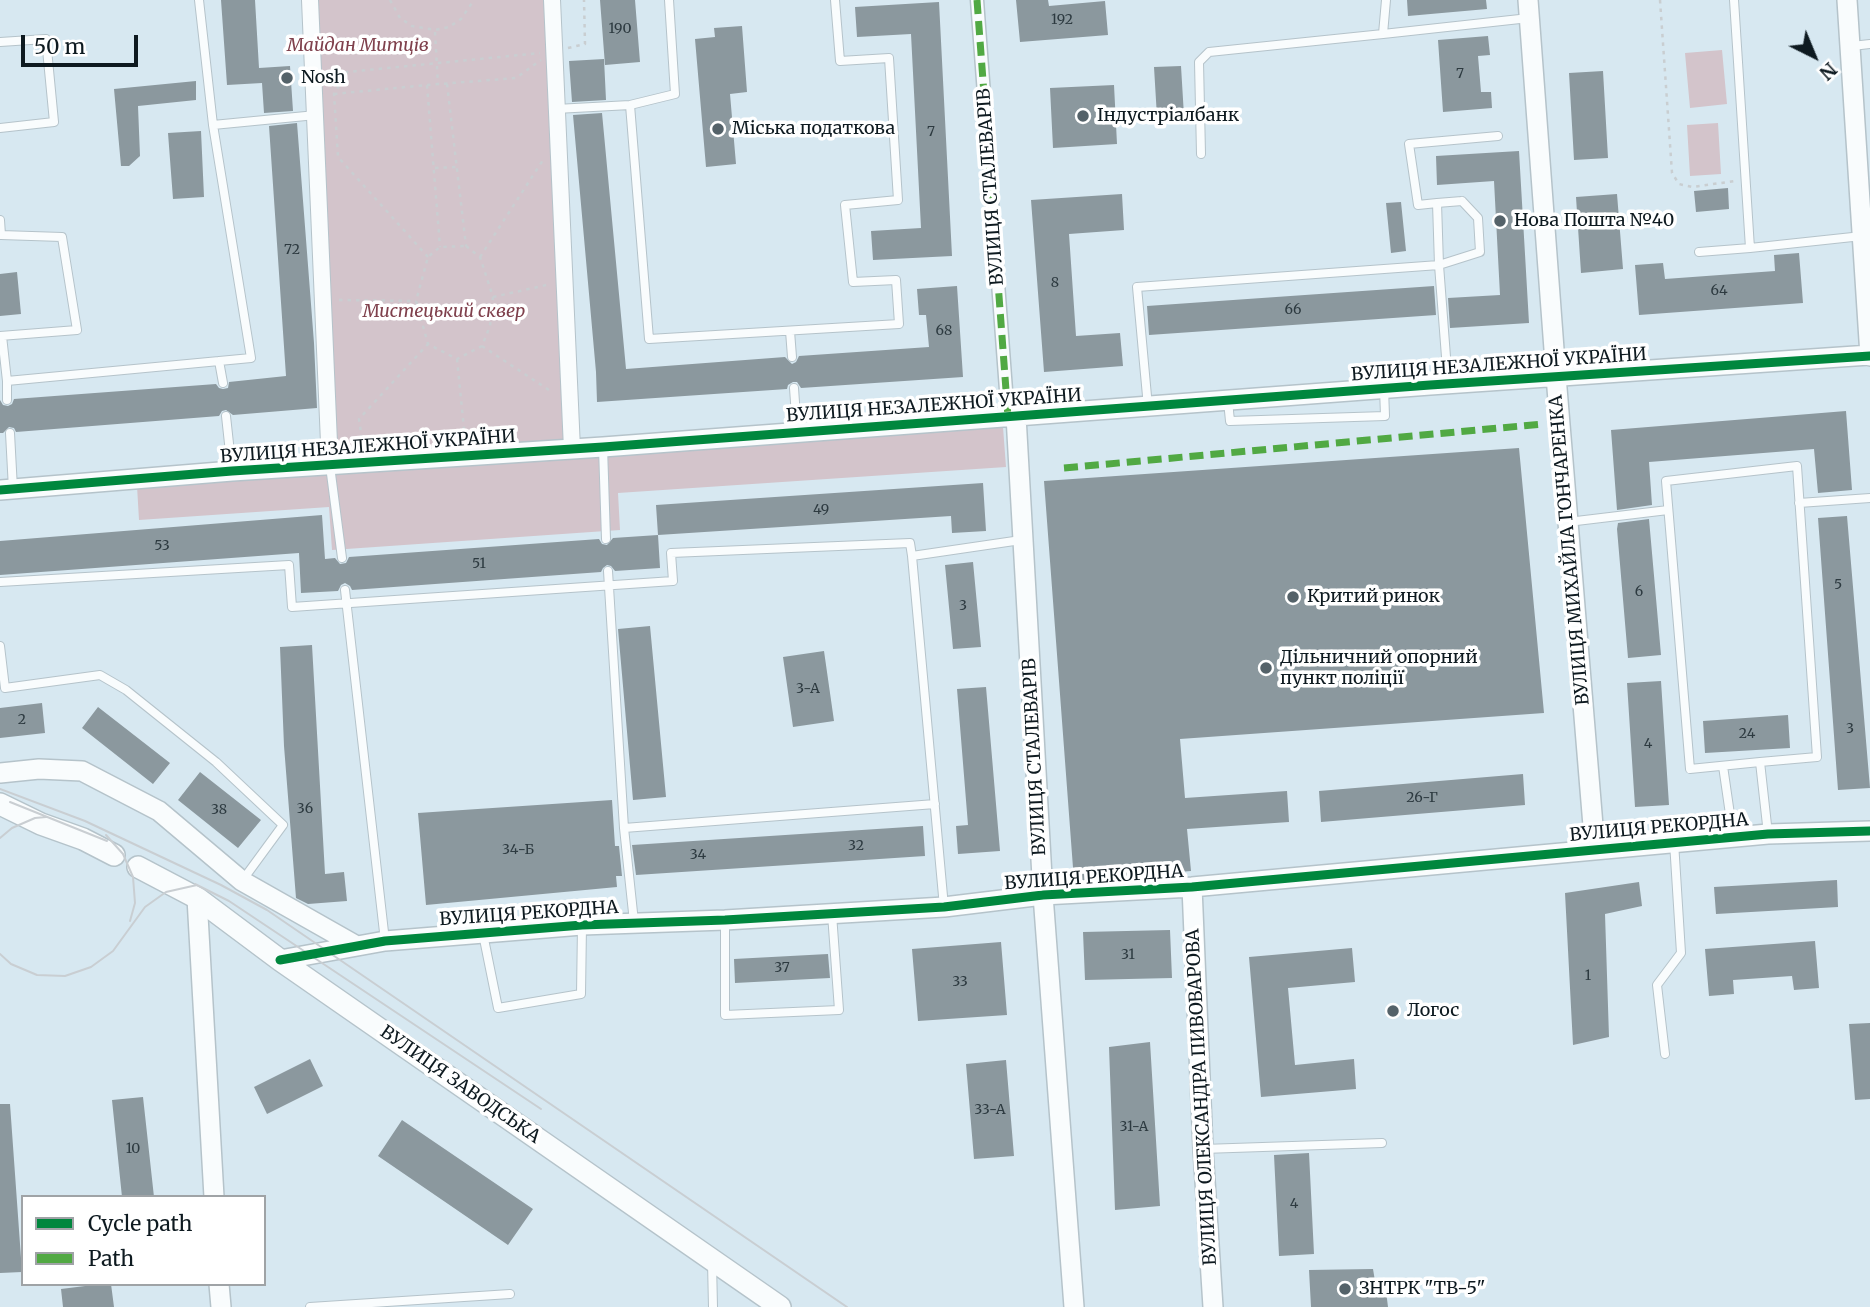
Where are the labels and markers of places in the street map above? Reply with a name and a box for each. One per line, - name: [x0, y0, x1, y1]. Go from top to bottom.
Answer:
- place label: Nosh: [301, 67, 346, 89]
- marker: Nosh: [279, 70, 295, 86]
- place label: Індустріалбанк: [1097, 105, 1239, 127]
- marker: Індустріалбанк: [1075, 108, 1091, 124]
- place label: Міська податкова: [732, 118, 895, 140]
- marker: Міська податкова: [710, 121, 726, 137]
- place label: Нова Пошта №40: [1514, 210, 1674, 232]
- marker: Нова Пошта №40: [1492, 213, 1508, 229]
- place label: Критий ринок: [1307, 586, 1440, 608]
- marker: Критий ринок: [1285, 589, 1301, 605]
- place label: Дільничний опорний пункт поліції: [1280, 647, 1478, 690]
- marker: Дільничний опорний пункт поліції: [1258, 660, 1274, 676]
- place label: Логос: [1407, 1000, 1459, 1022]
- marker: Логос: [1385, 1003, 1401, 1019]
- place label: ЗНТРК "ТВ-5": [1359, 1278, 1486, 1300]
- marker: ЗНТРК "ТВ-5": [1337, 1281, 1353, 1297]

